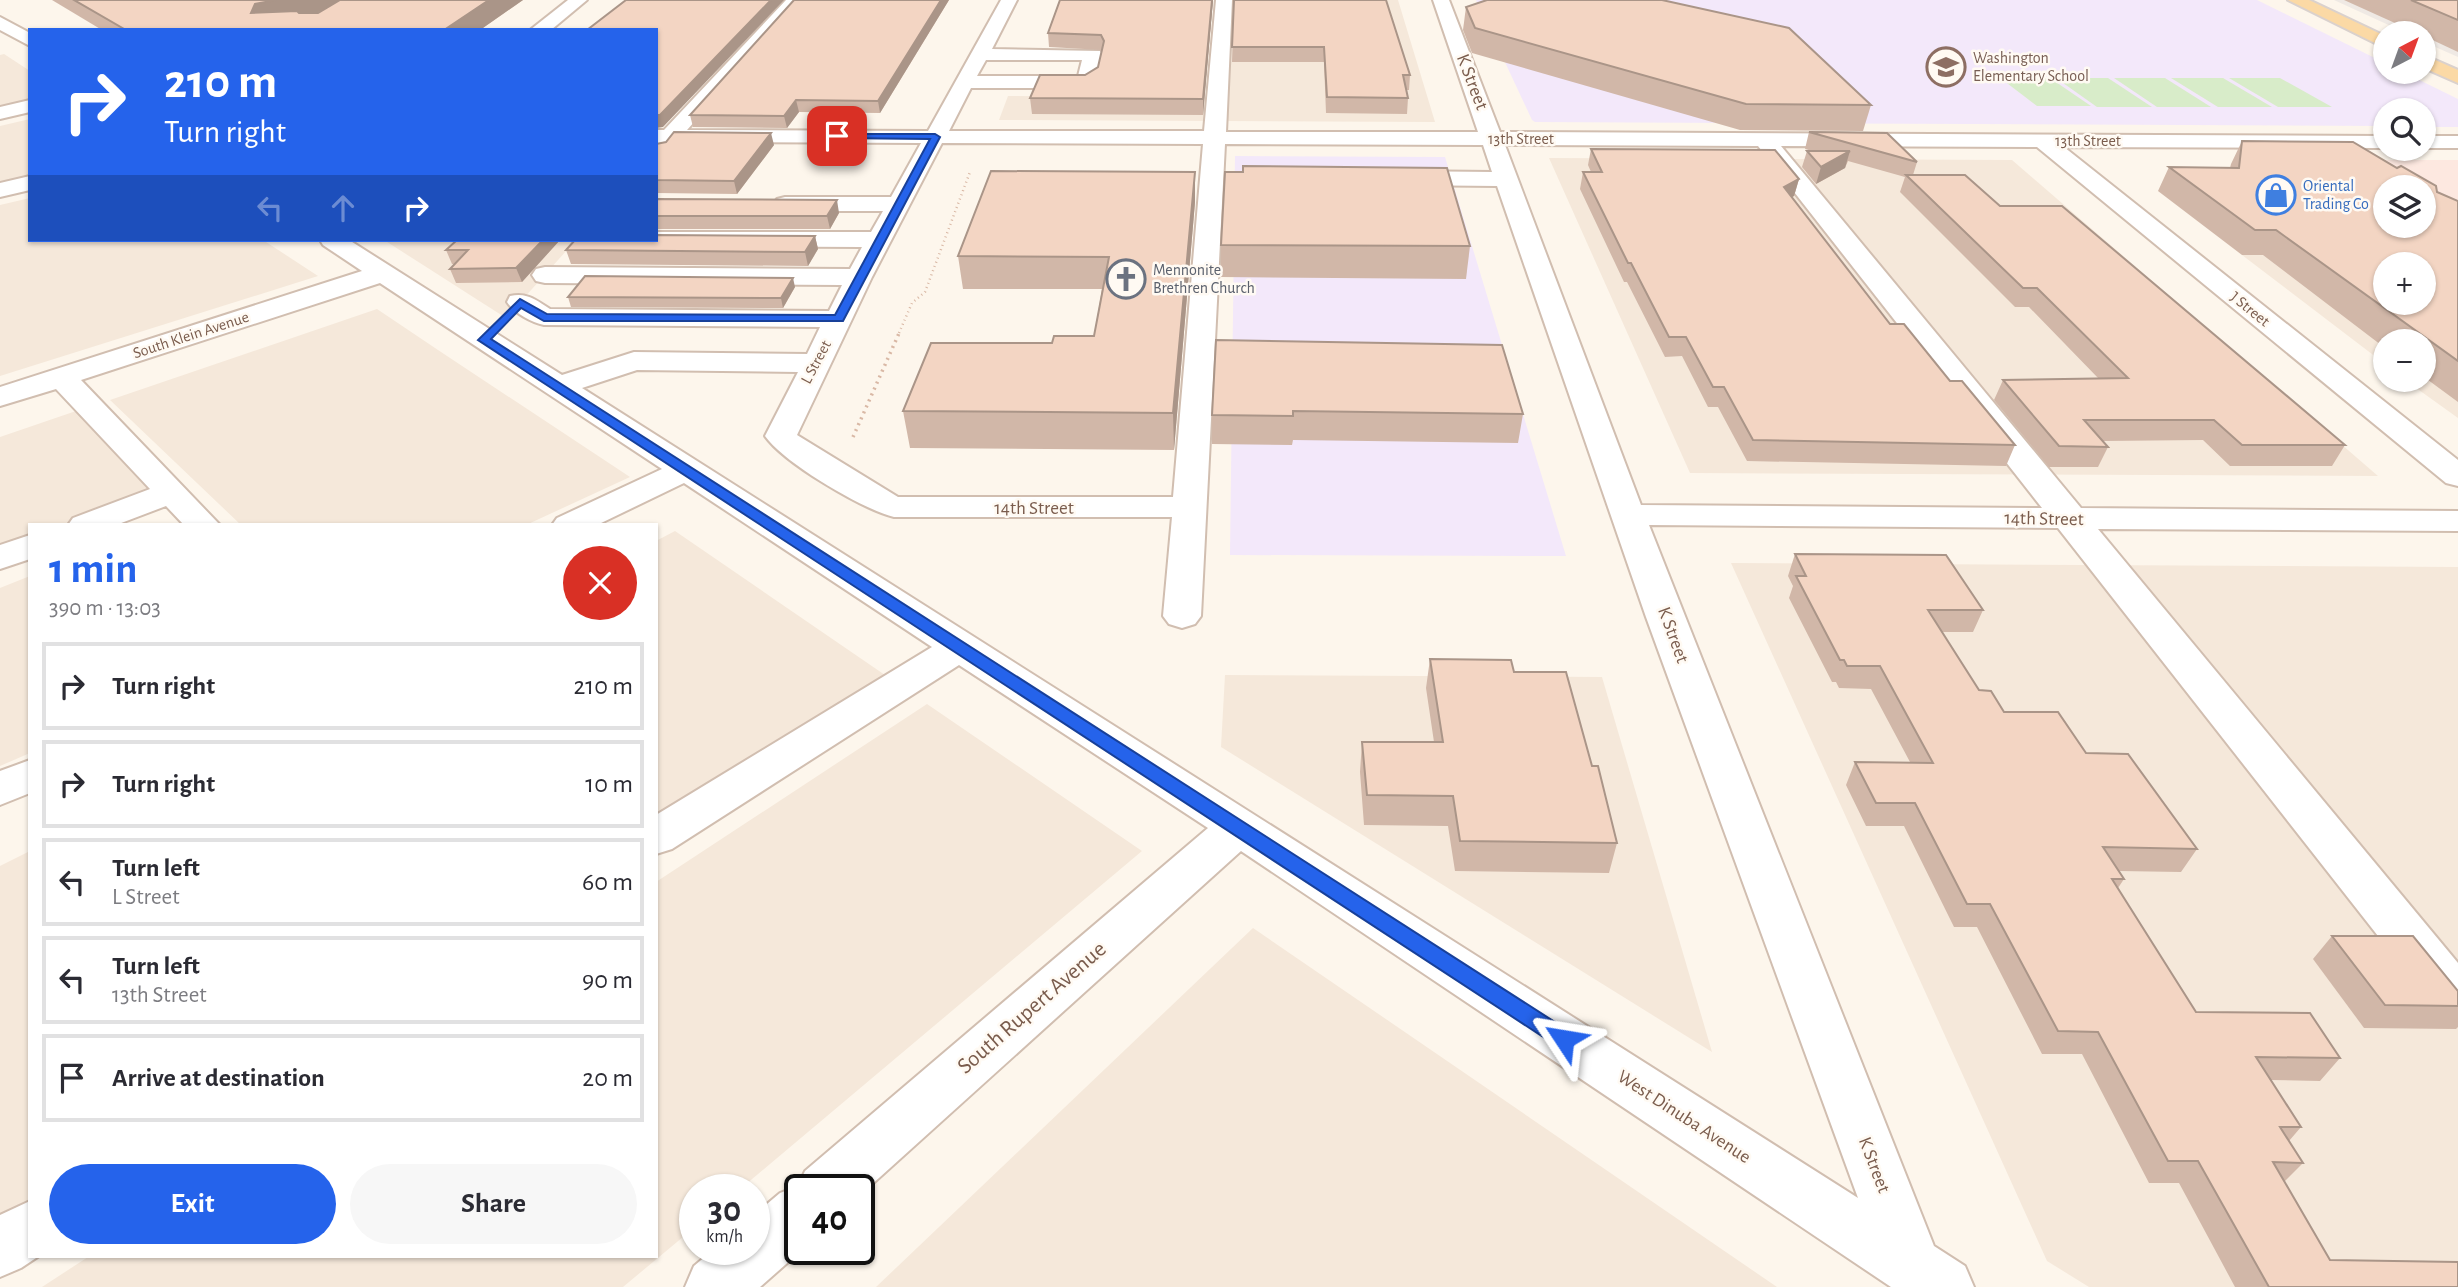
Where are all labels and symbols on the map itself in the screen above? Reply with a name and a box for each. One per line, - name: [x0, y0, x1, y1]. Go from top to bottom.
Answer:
- north arrow: [2373, 21, 2436, 84]
- school or university icon: Washington Elementary School: [1925, 46, 1967, 88]
- place label: Washington Elementary School: [1973, 50, 2089, 85]
- street label: K Street: [1453, 51, 1491, 113]
- pin: [807, 106, 867, 166]
- street label: 13th Street: [1488, 131, 1554, 147]
- street label: 13th Street: [2055, 133, 2121, 149]
- shop icon: Oriental Trading Co: [2255, 174, 2297, 216]
- place label: Oriental Trading Co: [2303, 178, 2369, 212]
- church icon: Mennonite Brethren Church: [1105, 258, 1147, 300]
- place label: Mennonite Brethren Church: [1153, 262, 1255, 296]
- street label: J Street: [2227, 289, 2273, 329]
- street label: South Klein Avenue: [131, 309, 251, 361]
- street label: L Street: [798, 338, 834, 386]
- street label: 14th Street: [994, 499, 1074, 518]
- street label: 14th Street: [2004, 509, 2084, 529]
- street label: K Street: [1654, 604, 1692, 666]
- street label: South Rupert Avenue: [953, 937, 1111, 1079]
- position arrow: [1527, 1002, 1601, 1076]
- street label: West Dinuba Avenue: [1614, 1067, 1754, 1167]
- street label: K Street: [1855, 1134, 1893, 1196]
- speed limit sign: 40: [784, 1174, 875, 1265]

